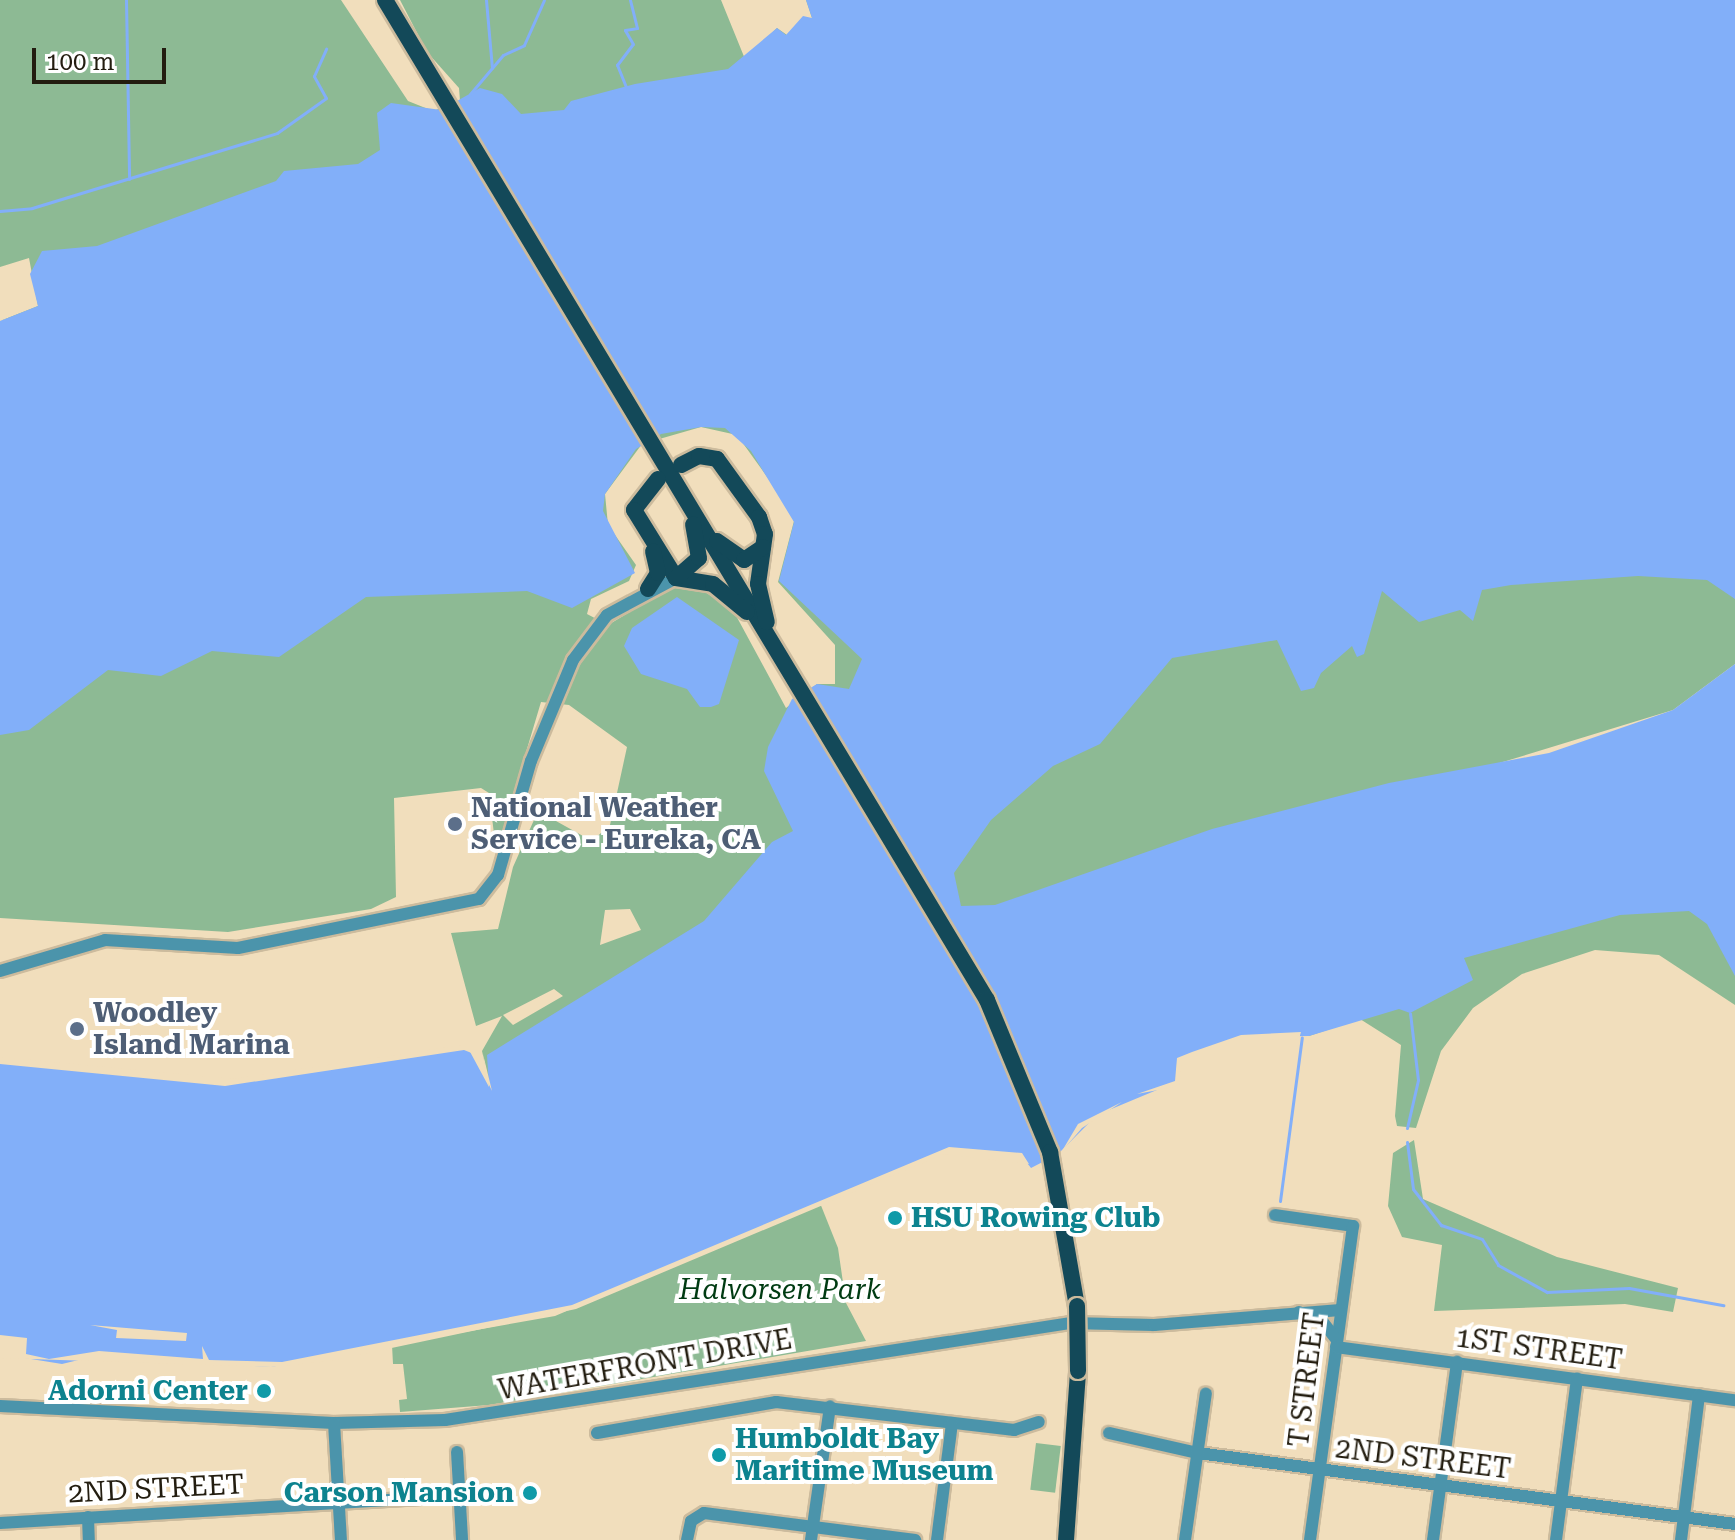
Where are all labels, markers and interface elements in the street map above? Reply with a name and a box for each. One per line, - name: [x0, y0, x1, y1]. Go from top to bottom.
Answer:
- scale bar: [36, 32, 170, 82]
- text: 100 m: [46, 48, 114, 76]
- place label: National Weather Service - Eureka, CA: [471, 791, 761, 857]
- marker: National Weather Service - Eureka, CA: [446, 815, 464, 833]
- place label: Woodley Island Marina: [93, 996, 290, 1062]
- marker: Woodley Island Marina: [68, 1020, 86, 1038]
- place label: HSU Rowing Club: [911, 1201, 1161, 1235]
- marker: HSU Rowing Club: [886, 1209, 904, 1227]
- park label: Halvorsen Park: [679, 1273, 881, 1307]
- street label: T STREET: [1282, 1311, 1332, 1449]
- street label: 1ST STREET: [1453, 1321, 1625, 1377]
- street label: WATERFRONT DRIVE: [495, 1323, 795, 1407]
- place label: Adorni Center: [48, 1374, 248, 1408]
- marker: Adorni Center: [255, 1382, 273, 1400]
- place label: Humboldt Bay Maritime Museum: [735, 1422, 993, 1488]
- street label: 2ND STREET: [1333, 1432, 1513, 1486]
- marker: Humboldt Bay Maritime Museum: [710, 1446, 728, 1464]
- street label: 2ND STREET: [67, 1468, 245, 1510]
- place label: Carson Mansion: [284, 1476, 514, 1510]
- marker: Carson Mansion: [521, 1484, 539, 1502]

